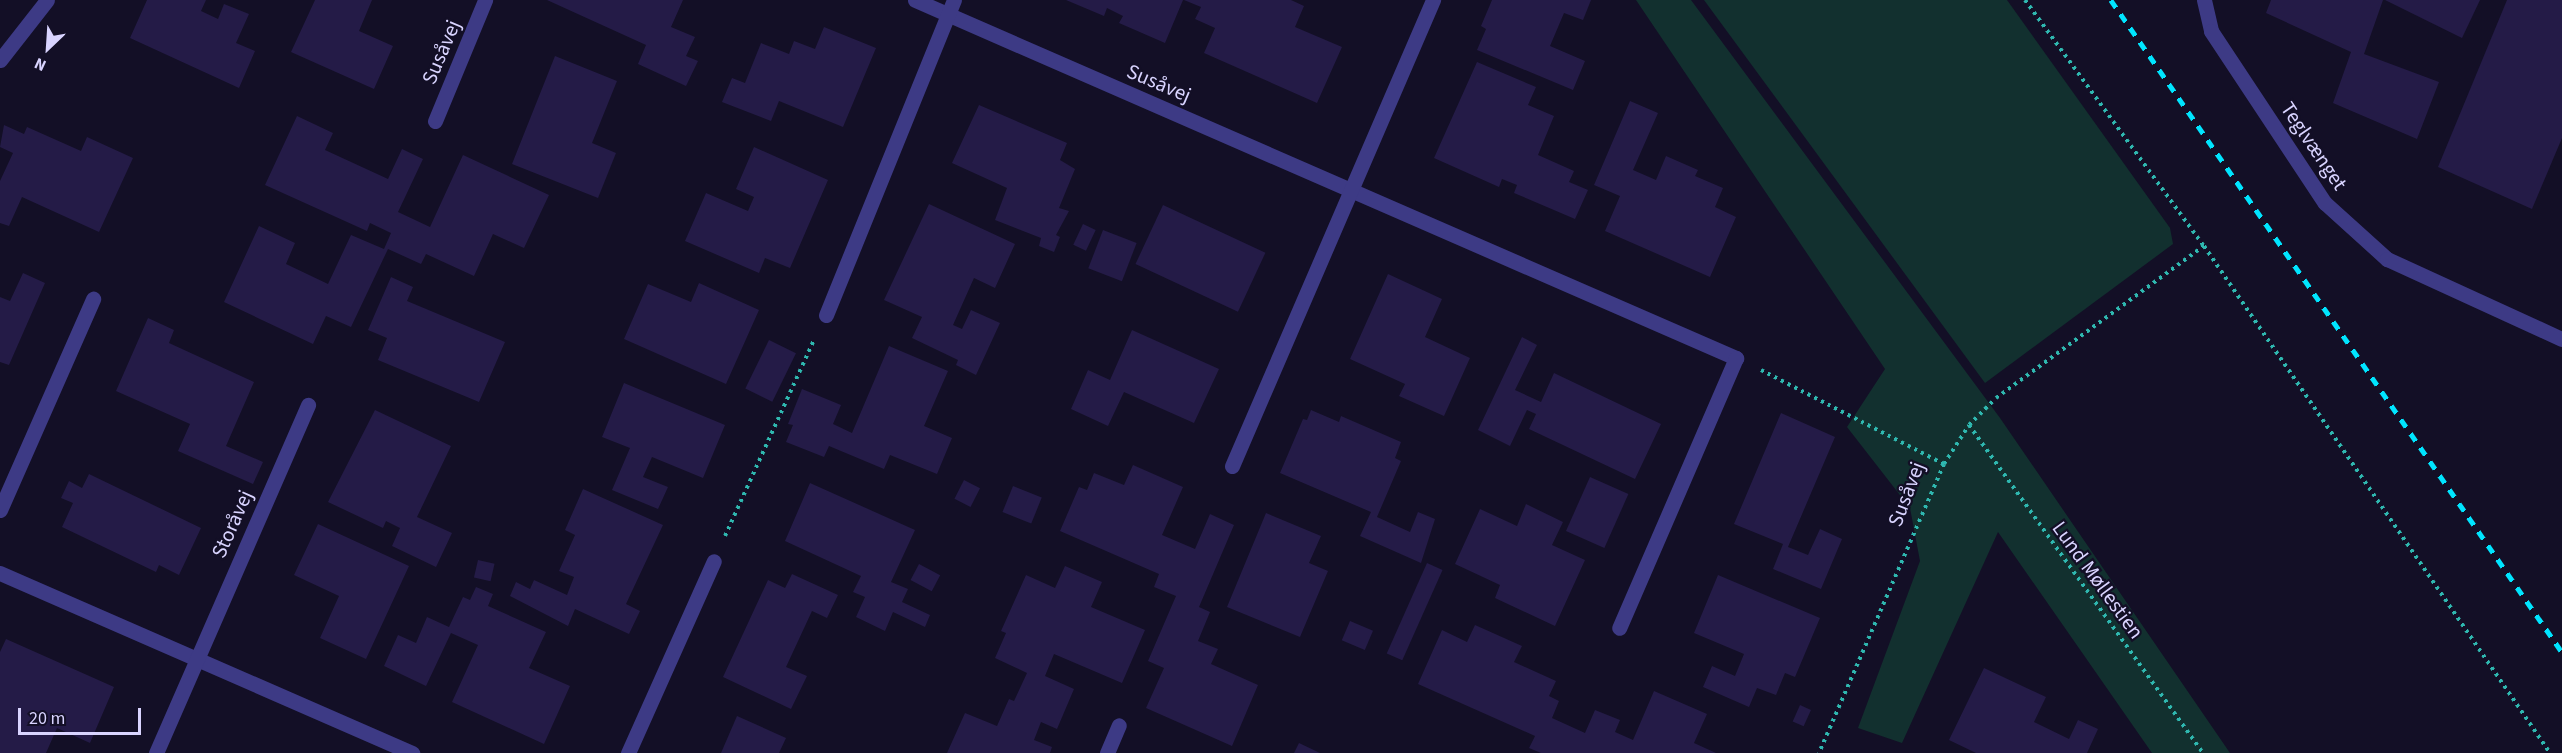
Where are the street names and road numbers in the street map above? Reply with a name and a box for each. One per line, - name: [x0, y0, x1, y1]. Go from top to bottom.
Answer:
- street label: Susåvej: [416, 16, 466, 88]
- street label: Susåvej: [1123, 58, 1195, 108]
- street label: Teglvænget: [2275, 97, 2353, 195]
- street label: Susåvej: [1882, 458, 1930, 530]
- street label: Storåvej: [206, 486, 258, 562]
- street label: Lund Møllestien: [2047, 516, 2149, 644]

